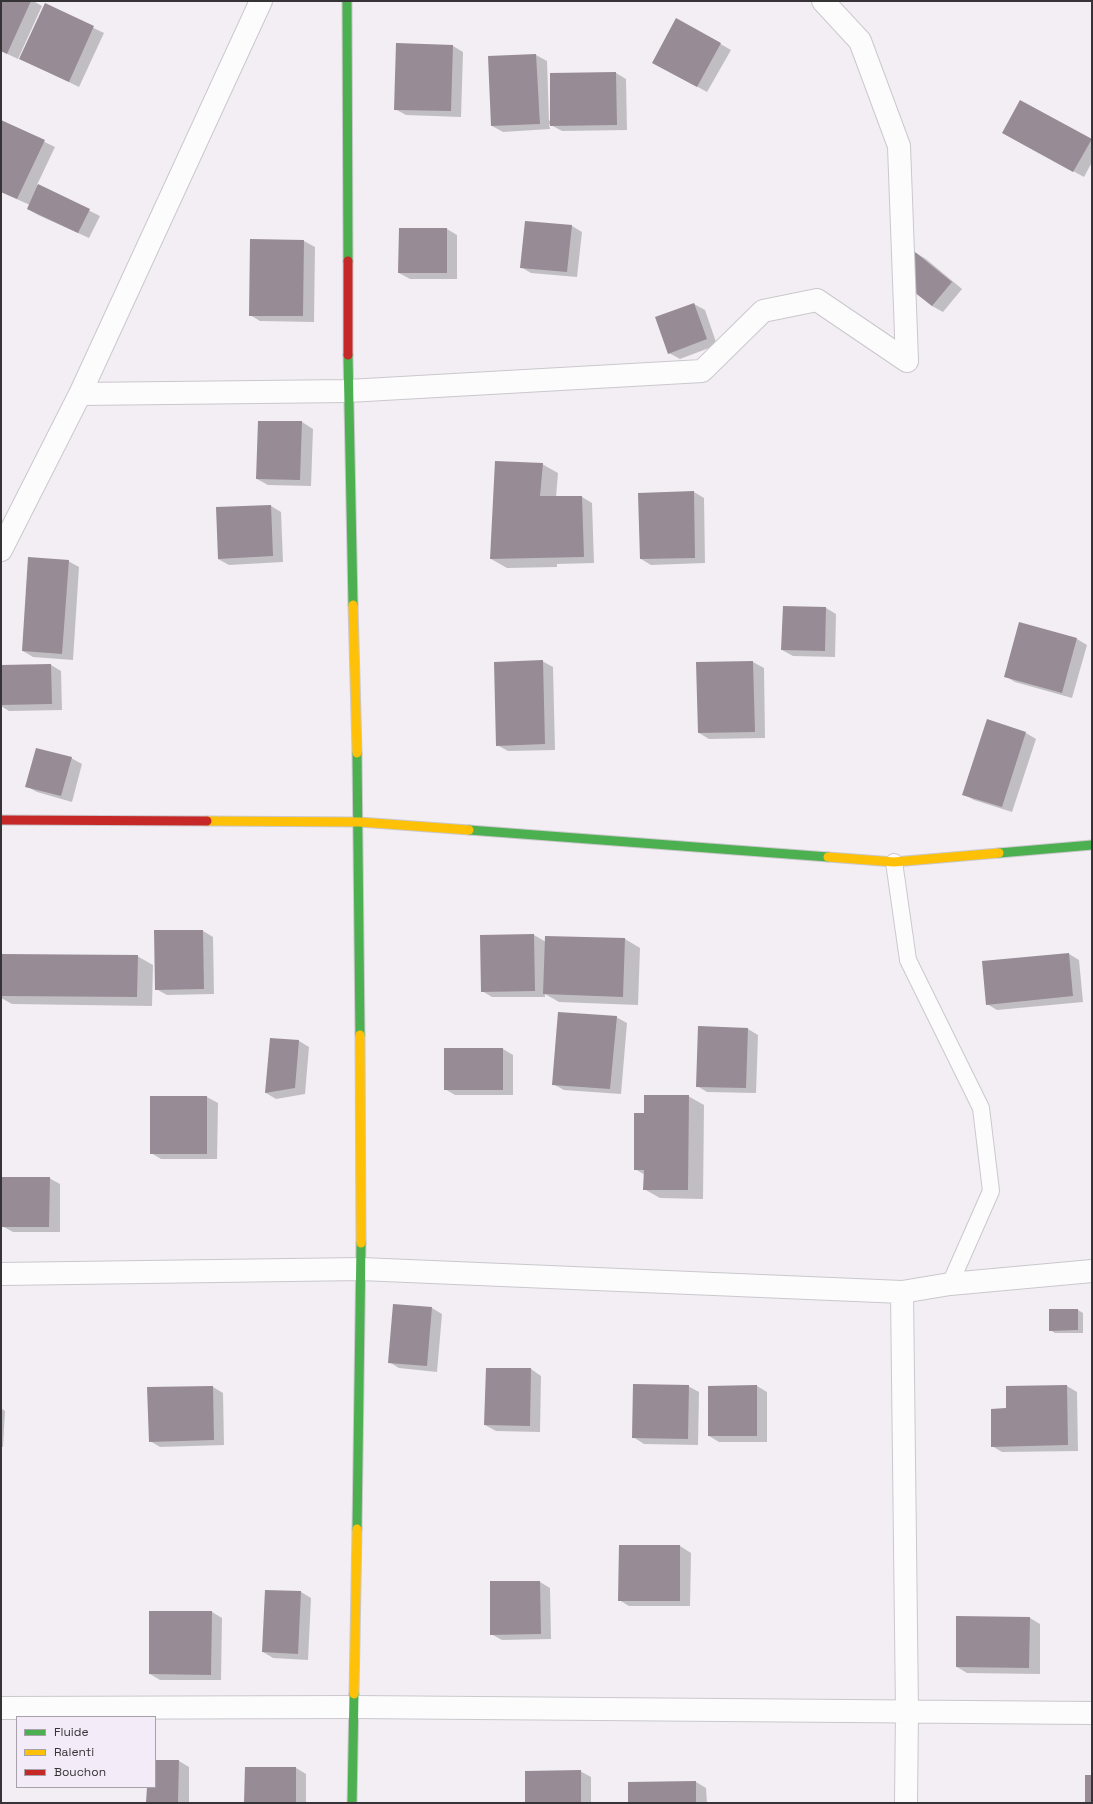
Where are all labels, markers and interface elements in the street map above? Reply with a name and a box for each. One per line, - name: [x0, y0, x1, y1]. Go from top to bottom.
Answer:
- legend: [16, 1716, 156, 1788]
- text: Fluide: [54, 1724, 89, 1740]
- text: Ralenti: [54, 1744, 94, 1760]
- text: Bouchon: [54, 1764, 106, 1780]

